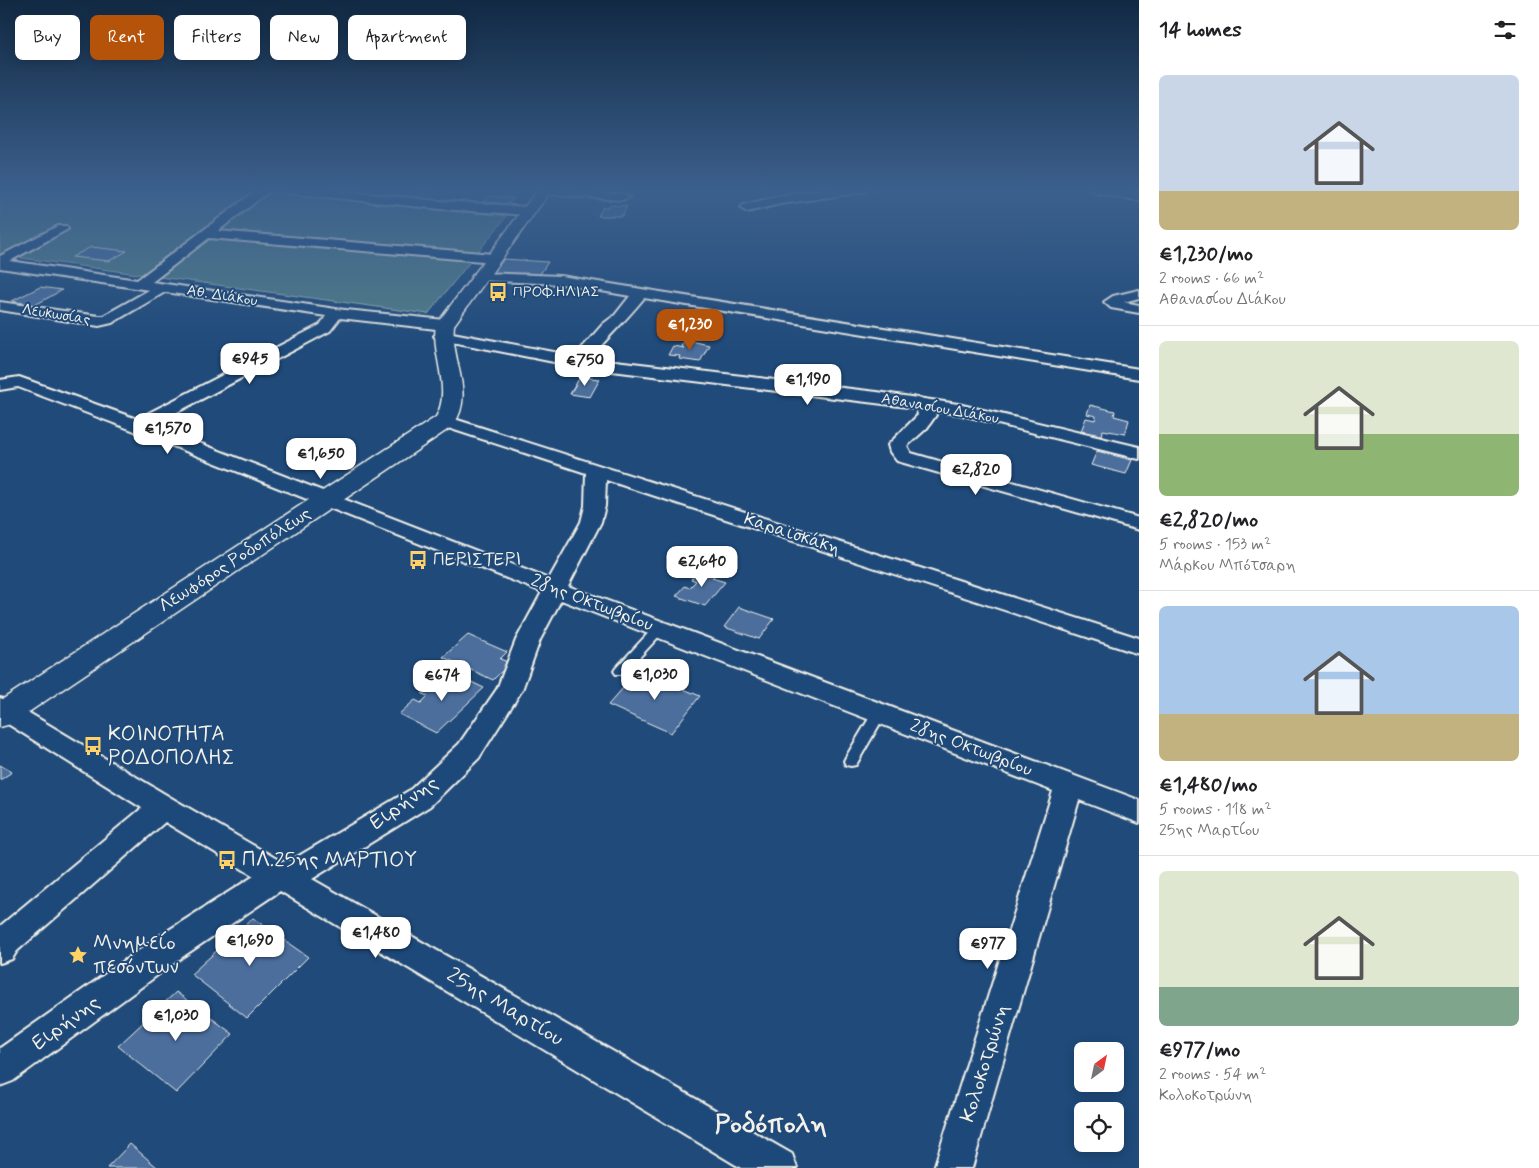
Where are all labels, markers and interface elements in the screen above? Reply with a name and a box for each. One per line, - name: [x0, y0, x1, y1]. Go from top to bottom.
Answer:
- chip: Buy: [15, 15, 80, 60]
- chip: Rent: [90, 15, 164, 60]
- chip: Filters: [174, 15, 260, 60]
- chip: New: [270, 15, 338, 60]
- chip: Apartment: [348, 15, 466, 60]
- text: 14 homes: [1159, 16, 1242, 44]
- icon: filters: [1491, 16, 1519, 44]
- icon: home: [1294, 108, 1384, 198]
- text: €1,230/mo: [1159, 240, 1253, 268]
- text: 2 rooms · 66 m²: [1159, 268, 1264, 289]
- street label: Αθ. Διάκου: [185, 281, 259, 311]
- bus stop icon: ΠΡΟΦ.ΗΛΙΑΣ: [487, 281, 509, 303]
- place label: ΠΡΟΦ.ΗΛΙΑΣ: [513, 282, 599, 302]
- text: Αθανασίου Διάκου: [1159, 289, 1286, 310]
- street label: Λευκωσίας: [20, 300, 92, 330]
- pin: €1,230: [649, 308, 731, 351]
- text: €1,230: [667, 314, 713, 335]
- pin: €945: [220, 342, 280, 385]
- pin: €750: [555, 344, 615, 387]
- text: €945: [232, 348, 268, 369]
- text: €750: [566, 350, 604, 371]
- pin: €1,190: [767, 364, 849, 406]
- text: €1,190: [785, 369, 831, 390]
- icon: home: [1294, 373, 1384, 463]
- street label: Αθανασίου Διάκου: [880, 389, 1001, 429]
- pin: €1,570: [127, 412, 209, 455]
- text: €1,570: [144, 418, 192, 439]
- pin: €1,650: [280, 438, 362, 480]
- text: €1,650: [297, 443, 345, 464]
- pin: €2,820: [935, 454, 1017, 496]
- text: €2,820: [951, 459, 1001, 480]
- street label: Λεωφόρος Ροδοπόλεως: [154, 502, 316, 618]
- text: €2,820/mo: [1159, 506, 1258, 534]
- street label: Καραϊσκάκη: [741, 507, 843, 561]
- text: 5 rooms · 153 m²: [1159, 534, 1271, 555]
- pin: €2,640: [661, 546, 743, 588]
- place label: ΠΕΡΙΣΤΕΡΙ: [433, 548, 521, 572]
- bus stop icon: ΠΕΡΙΣΤΕΡΙ: [407, 549, 429, 571]
- text: €2,640: [677, 551, 727, 572]
- text: Μάρκου Μπότσαρη: [1159, 555, 1296, 576]
- street label: 28ης Οκτωβρίου: [527, 569, 657, 637]
- icon: home: [1294, 638, 1384, 728]
- pin: €1,030: [614, 658, 696, 701]
- pin: €674: [412, 660, 472, 702]
- text: €1,030: [632, 664, 678, 685]
- text: €674: [424, 665, 460, 686]
- street label: 28ης Οκτωβρίου: [906, 714, 1036, 782]
- place label: ΚΟΙΝΟΤΗΤΑ ΡΟΔΟΠΟΛΗΣ: [108, 720, 235, 772]
- bus stop icon: ΚΟΙΝΟΤΗΤΑ ΡΟΔΟΠΟΛΗΣ: [82, 735, 104, 757]
- street label: Ειρήνης: [364, 769, 444, 837]
- text: €1,480/mo: [1159, 771, 1257, 799]
- text: 5 rooms · 118 m²: [1159, 799, 1272, 820]
- text: 25ης Μαρτίου: [1159, 820, 1259, 841]
- place label: ΠΛ.25ης ΜΑΡΤΙΟΥ: [242, 846, 417, 874]
- bus stop icon: ΠΛ.25ης ΜΑΡΤΙΟΥ: [216, 849, 238, 871]
- icon: home: [1294, 903, 1384, 993]
- pin: €1,480: [335, 916, 417, 959]
- text: €1,480: [352, 922, 400, 943]
- pin: €1,690: [209, 924, 291, 967]
- pin: €977: [958, 928, 1018, 970]
- place label: Μνημείο πεσόντων: [93, 929, 179, 981]
- text: €1,690: [226, 930, 274, 951]
- text: €977: [970, 933, 1006, 954]
- place icon: Μνημείο πεσόντων: [67, 944, 89, 966]
- street label: 25ης Μαρτίου: [441, 961, 569, 1053]
- street label: Ειρήνης: [26, 989, 106, 1057]
- pin: €1,030: [135, 1000, 217, 1042]
- street label: Κολοκοτρώνη: [954, 1000, 1016, 1126]
- text: €1,030: [153, 1005, 199, 1026]
- text: €977/mo: [1159, 1036, 1240, 1064]
- north arrow: [1074, 1042, 1124, 1092]
- map controls: [1074, 1042, 1124, 1152]
- text: 2 rooms · 54 m²: [1159, 1064, 1266, 1085]
- text: Κολοκοτρώνη: [1159, 1085, 1252, 1106]
- button: locate: [1074, 1102, 1124, 1152]
- district label: Ροδόπολη: [715, 1108, 827, 1142]

